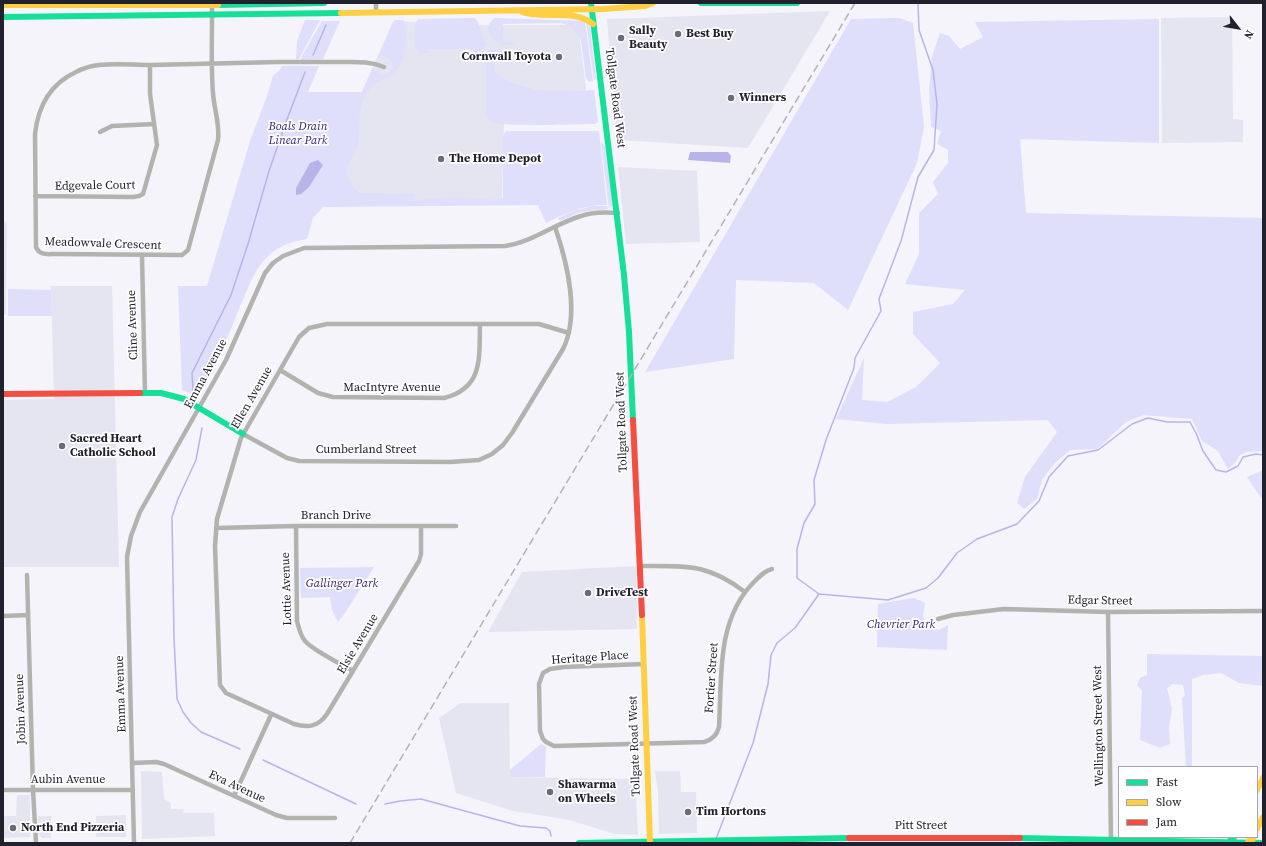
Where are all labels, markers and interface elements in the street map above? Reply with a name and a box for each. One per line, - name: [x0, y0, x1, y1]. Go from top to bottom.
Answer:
- north arrow: [1218, 8, 1258, 48]
- place label: Sally Beauty: [629, 24, 667, 52]
- place label: Best Buy: [686, 27, 734, 41]
- text: N: [1240, 27, 1257, 42]
- marker: Best Buy: [673, 29, 683, 39]
- marker: Sally Beauty: [616, 33, 626, 43]
- street label: Tollgate Road West: [602, 47, 628, 149]
- place label: Cornwall Toyota: [461, 50, 551, 64]
- marker: Cornwall Toyota: [554, 52, 564, 62]
- place label: Winners: [739, 91, 786, 105]
- marker: Winners: [726, 93, 736, 103]
- park label: Boals Drain Linear Park: [268, 120, 328, 148]
- place label: The Home Depot: [449, 152, 541, 166]
- marker: The Home Depot: [436, 154, 446, 164]
- street label: Edgevale Court: [55, 178, 135, 194]
- street label: Meadowvale Crescent: [44, 235, 162, 253]
- street label: Cline Avenue: [125, 290, 141, 360]
- street label: Emma Avenue: [182, 337, 230, 411]
- street label: Ellen Avenue: [228, 364, 276, 432]
- street label: Tollgate Road West: [613, 371, 631, 473]
- street label: MacIntyre Avenue: [343, 381, 441, 395]
- place label: Sacred Heart Catholic School: [70, 432, 156, 460]
- marker: Sacred Heart Catholic School: [57, 441, 67, 451]
- street label: Cumberland Street: [316, 443, 416, 457]
- street label: Branch Drive: [301, 509, 371, 523]
- street label: Lottie Avenue: [279, 552, 295, 626]
- park label: Gallinger Park: [306, 577, 378, 591]
- place label: DriveTest: [596, 586, 648, 600]
- marker: DriveTest: [583, 588, 593, 598]
- street label: Edgar Street: [1067, 593, 1133, 609]
- street label: Elsie Avenue: [334, 611, 382, 677]
- park label: Chevrier Park: [867, 618, 935, 632]
- street label: Fortier Street: [702, 642, 722, 714]
- street label: Heritage Place: [551, 648, 629, 668]
- street label: Emma Avenue: [112, 655, 130, 733]
- street label: Wellington Street West: [1091, 665, 1107, 787]
- street label: Jobin Avenue: [13, 673, 29, 745]
- street label: Tollgate Road West: [626, 695, 644, 797]
- legend: [1118, 766, 1258, 838]
- street label: Eva Avenue: [206, 768, 268, 806]
- street label: Aubin Avenue: [31, 773, 105, 787]
- text: Fast: [1156, 774, 1178, 790]
- place label: Shawarma on Wheels: [558, 778, 616, 806]
- marker: Shawarma on Wheels: [545, 787, 555, 797]
- text: Slow: [1156, 794, 1181, 810]
- place label: Tim Hortons: [696, 805, 766, 819]
- marker: Tim Hortons: [683, 807, 693, 817]
- text: Jam: [1156, 814, 1177, 830]
- street label: Pitt Street: [895, 819, 947, 833]
- place label: North End Pizzeria: [21, 821, 124, 835]
- marker: North End Pizzeria: [8, 823, 18, 833]

